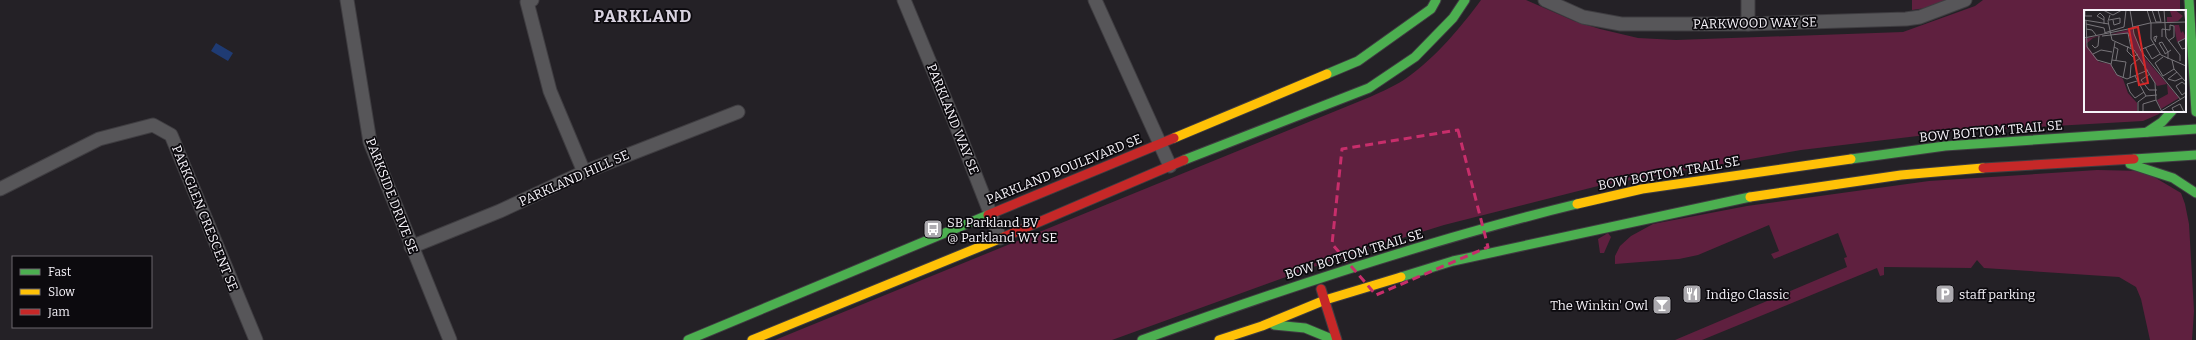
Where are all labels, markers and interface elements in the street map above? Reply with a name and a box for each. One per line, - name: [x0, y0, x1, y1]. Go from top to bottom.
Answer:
- district label: PARKLAND: [594, 6, 692, 27]
- inset map: [2084, 10, 2186, 112]
- street label: PARKWOOD WAY SE: [1693, 14, 1817, 32]
- street label: PARKLAND WAY SE: [924, 61, 982, 177]
- street label: BOW BOTTOM TRAIL SE: [1919, 117, 2063, 145]
- street label: PARKLAND BOULEVARD SE: [984, 131, 1144, 207]
- street label: PARKSIDE DRIVE SE: [363, 136, 421, 256]
- street label: PARKGLEN CRESCENT SE: [169, 143, 241, 293]
- street label: PARKLAND HILL SE: [517, 147, 631, 209]
- street label: BOW BOTTOM TRAIL SE: [1597, 153, 1741, 193]
- place label: SB Parkland BV @ Parkland WY SE: [947, 215, 1057, 245]
- bus stop icon: SB Parkland BV @ Parkland WY SE: [922, 218, 944, 240]
- street label: BOW BOTTOM TRAIL SE: [1283, 226, 1425, 282]
- legend: [12, 256, 152, 328]
- text: Fast: [48, 265, 72, 279]
- restaurant icon: Indigo Classic: [1681, 283, 1703, 305]
- parking icon: staff parking: [1934, 283, 1956, 305]
- text: Slow: [48, 285, 75, 299]
- place label: Indigo Classic: [1706, 287, 1790, 302]
- place label: staff parking: [1959, 287, 2035, 302]
- bar icon: The Winkin' Owl: [1651, 294, 1673, 316]
- place label: The Winkin' Owl: [1550, 298, 1648, 313]
- text: Jam: [47, 305, 70, 319]

